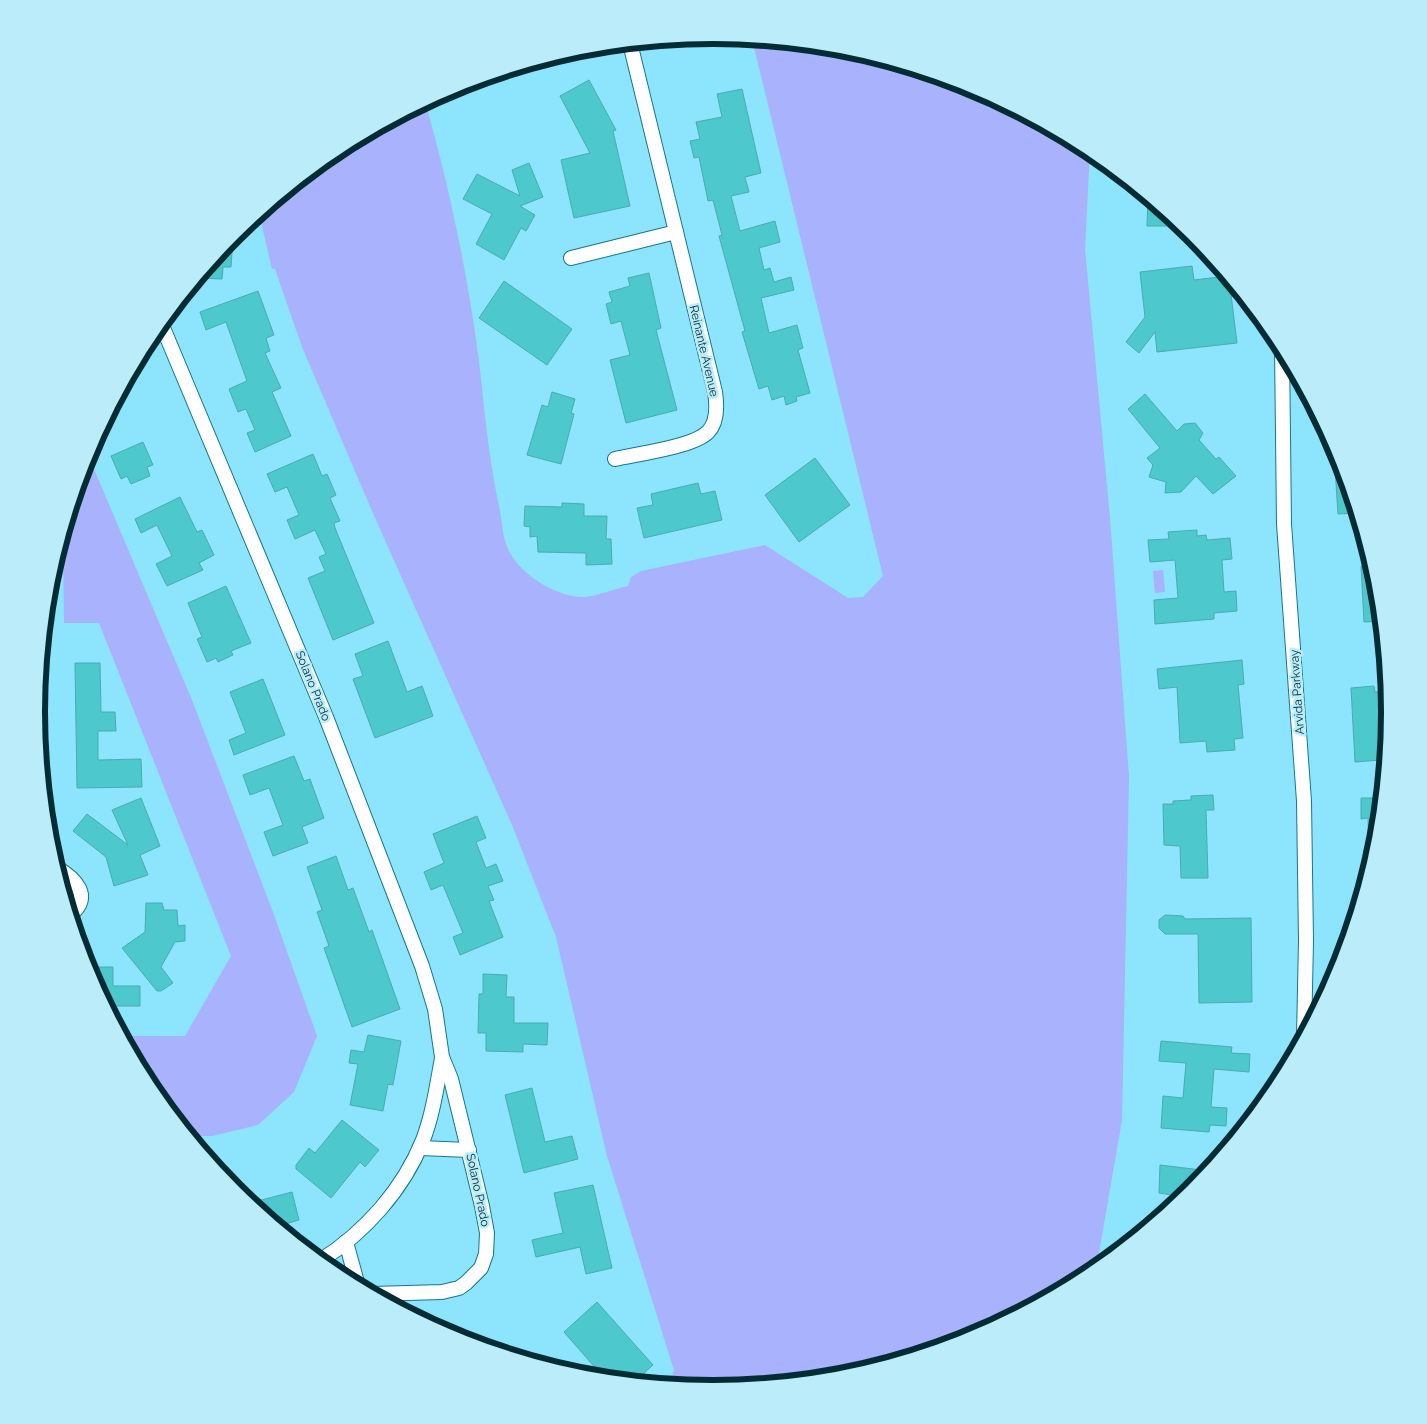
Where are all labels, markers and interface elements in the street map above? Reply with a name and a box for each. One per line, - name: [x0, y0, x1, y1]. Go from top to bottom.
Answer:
- street label: Reinante Avenue: [687, 304, 721, 398]
- street label: Arvida Parkway: [1287, 648, 1307, 735]
- street label: Solano Prado: [293, 649, 333, 723]
- street label: Solano Prado: [463, 1152, 493, 1228]

